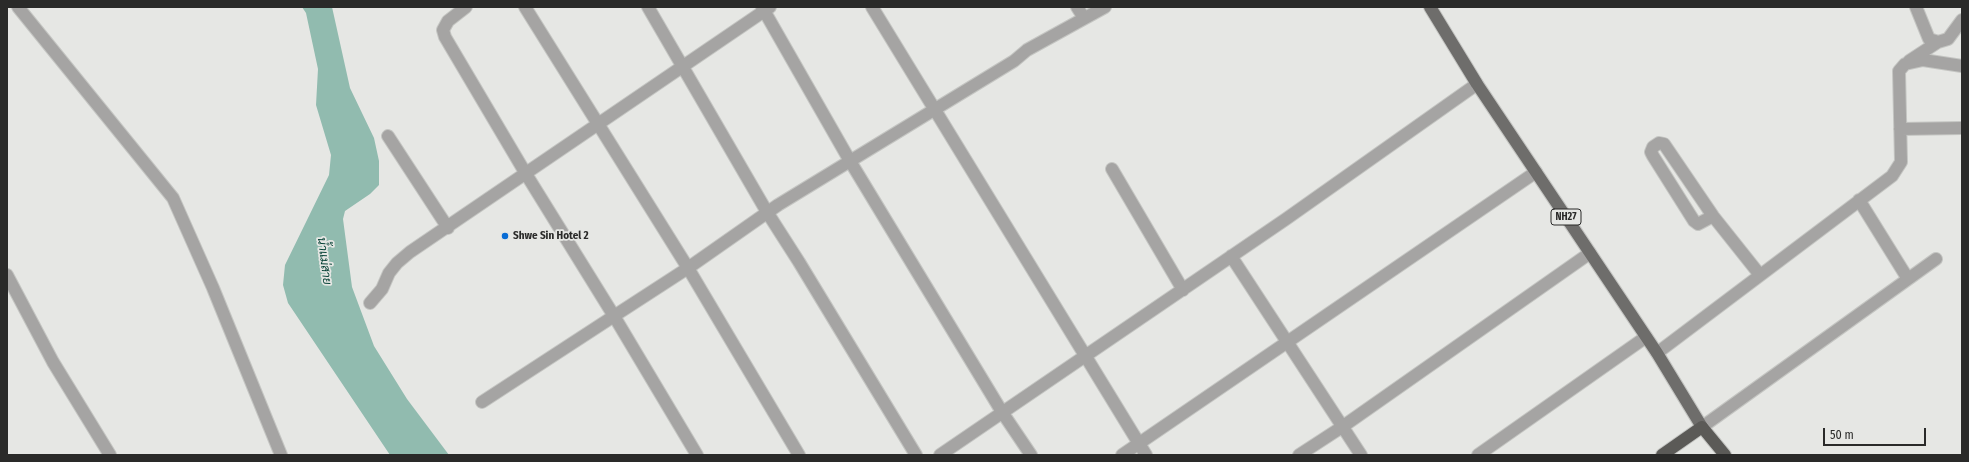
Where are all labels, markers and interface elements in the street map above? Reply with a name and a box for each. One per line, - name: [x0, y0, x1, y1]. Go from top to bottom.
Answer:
- road number: NH27: [1551, 209, 1581, 225]
- place label: Shwe Sin Hotel 2: [513, 229, 589, 243]
- marker: Shwe Sin Hotel 2: [500, 231, 510, 241]
- water label: น้ำแม่สาย: [314, 237, 334, 285]
- scale bar: [1825, 420, 1928, 446]
- text: 50 m: [1830, 428, 1854, 442]

